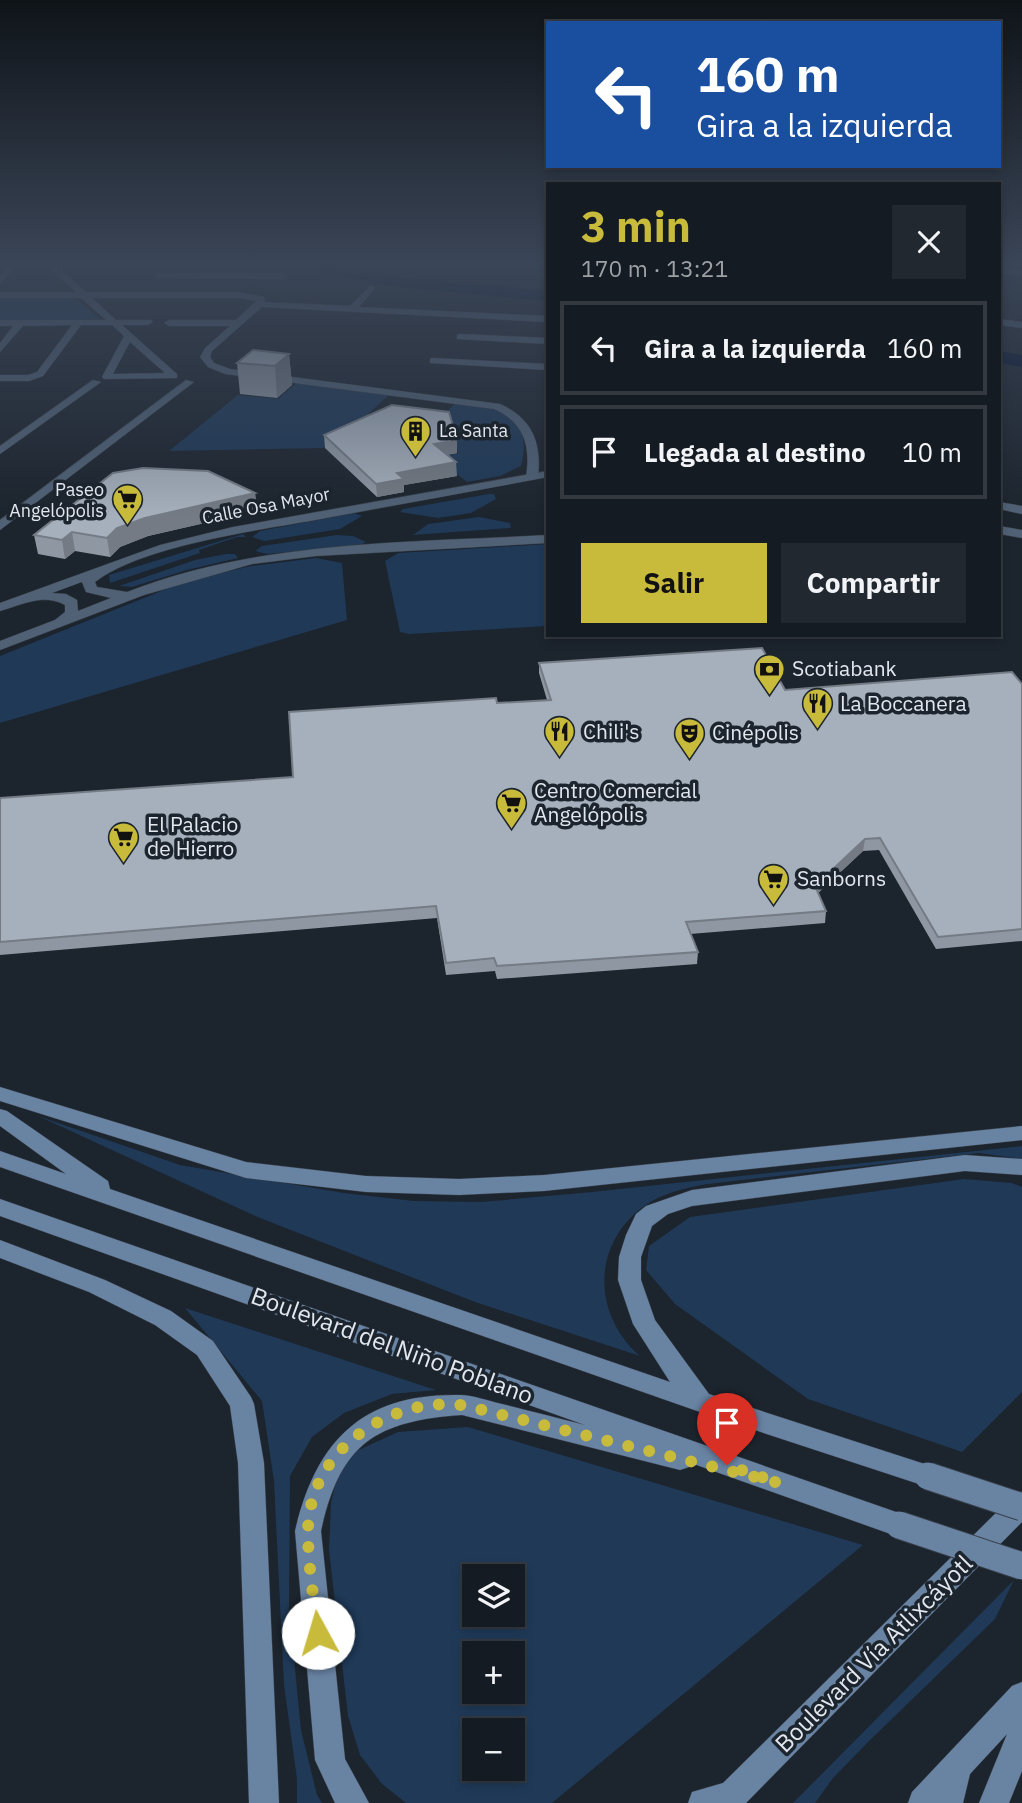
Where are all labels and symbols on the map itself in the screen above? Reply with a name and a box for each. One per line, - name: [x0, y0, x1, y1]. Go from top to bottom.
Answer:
- building icon: La Santa: [399, 414, 433, 458]
- place label: La Santa: [439, 419, 508, 442]
- place label: Paseo Angelópolis: [9, 478, 104, 522]
- street label: Calle Osa Mayor: [200, 482, 332, 529]
- supermarket icon: Paseo Angelópolis: [110, 483, 144, 527]
- bank icon: Scotiabank: [752, 652, 786, 696]
- place label: Scotiabank: [792, 654, 897, 682]
- restaurant icon: La Boccanera: [800, 687, 834, 731]
- place label: La Boccanera: [840, 689, 967, 717]
- restaurant icon: Chili's: [543, 715, 577, 759]
- theatre icon: Cinépolis: [672, 716, 706, 760]
- place label: Chili's: [583, 717, 640, 745]
- place label: Cinépolis: [712, 718, 799, 746]
- place label: Centro Comercial Angelópolis: [534, 776, 697, 828]
- supermarket icon: Centro Comercial Angelópolis: [494, 786, 528, 830]
- place label: El Palacio de Hierro: [147, 810, 238, 862]
- supermarket icon: El Palacio de Hierro: [107, 820, 141, 864]
- supermarket icon: Sanborns: [757, 862, 791, 906]
- place label: Sanborns: [797, 864, 886, 892]
- street label: Boulevard del Niño Poblano: [247, 1279, 538, 1411]
- pin: [697, 1393, 757, 1465]
- street label: Boulevard Vía Atlixcáyotl: [768, 1548, 979, 1759]
- position arrow: [281, 1596, 355, 1670]

